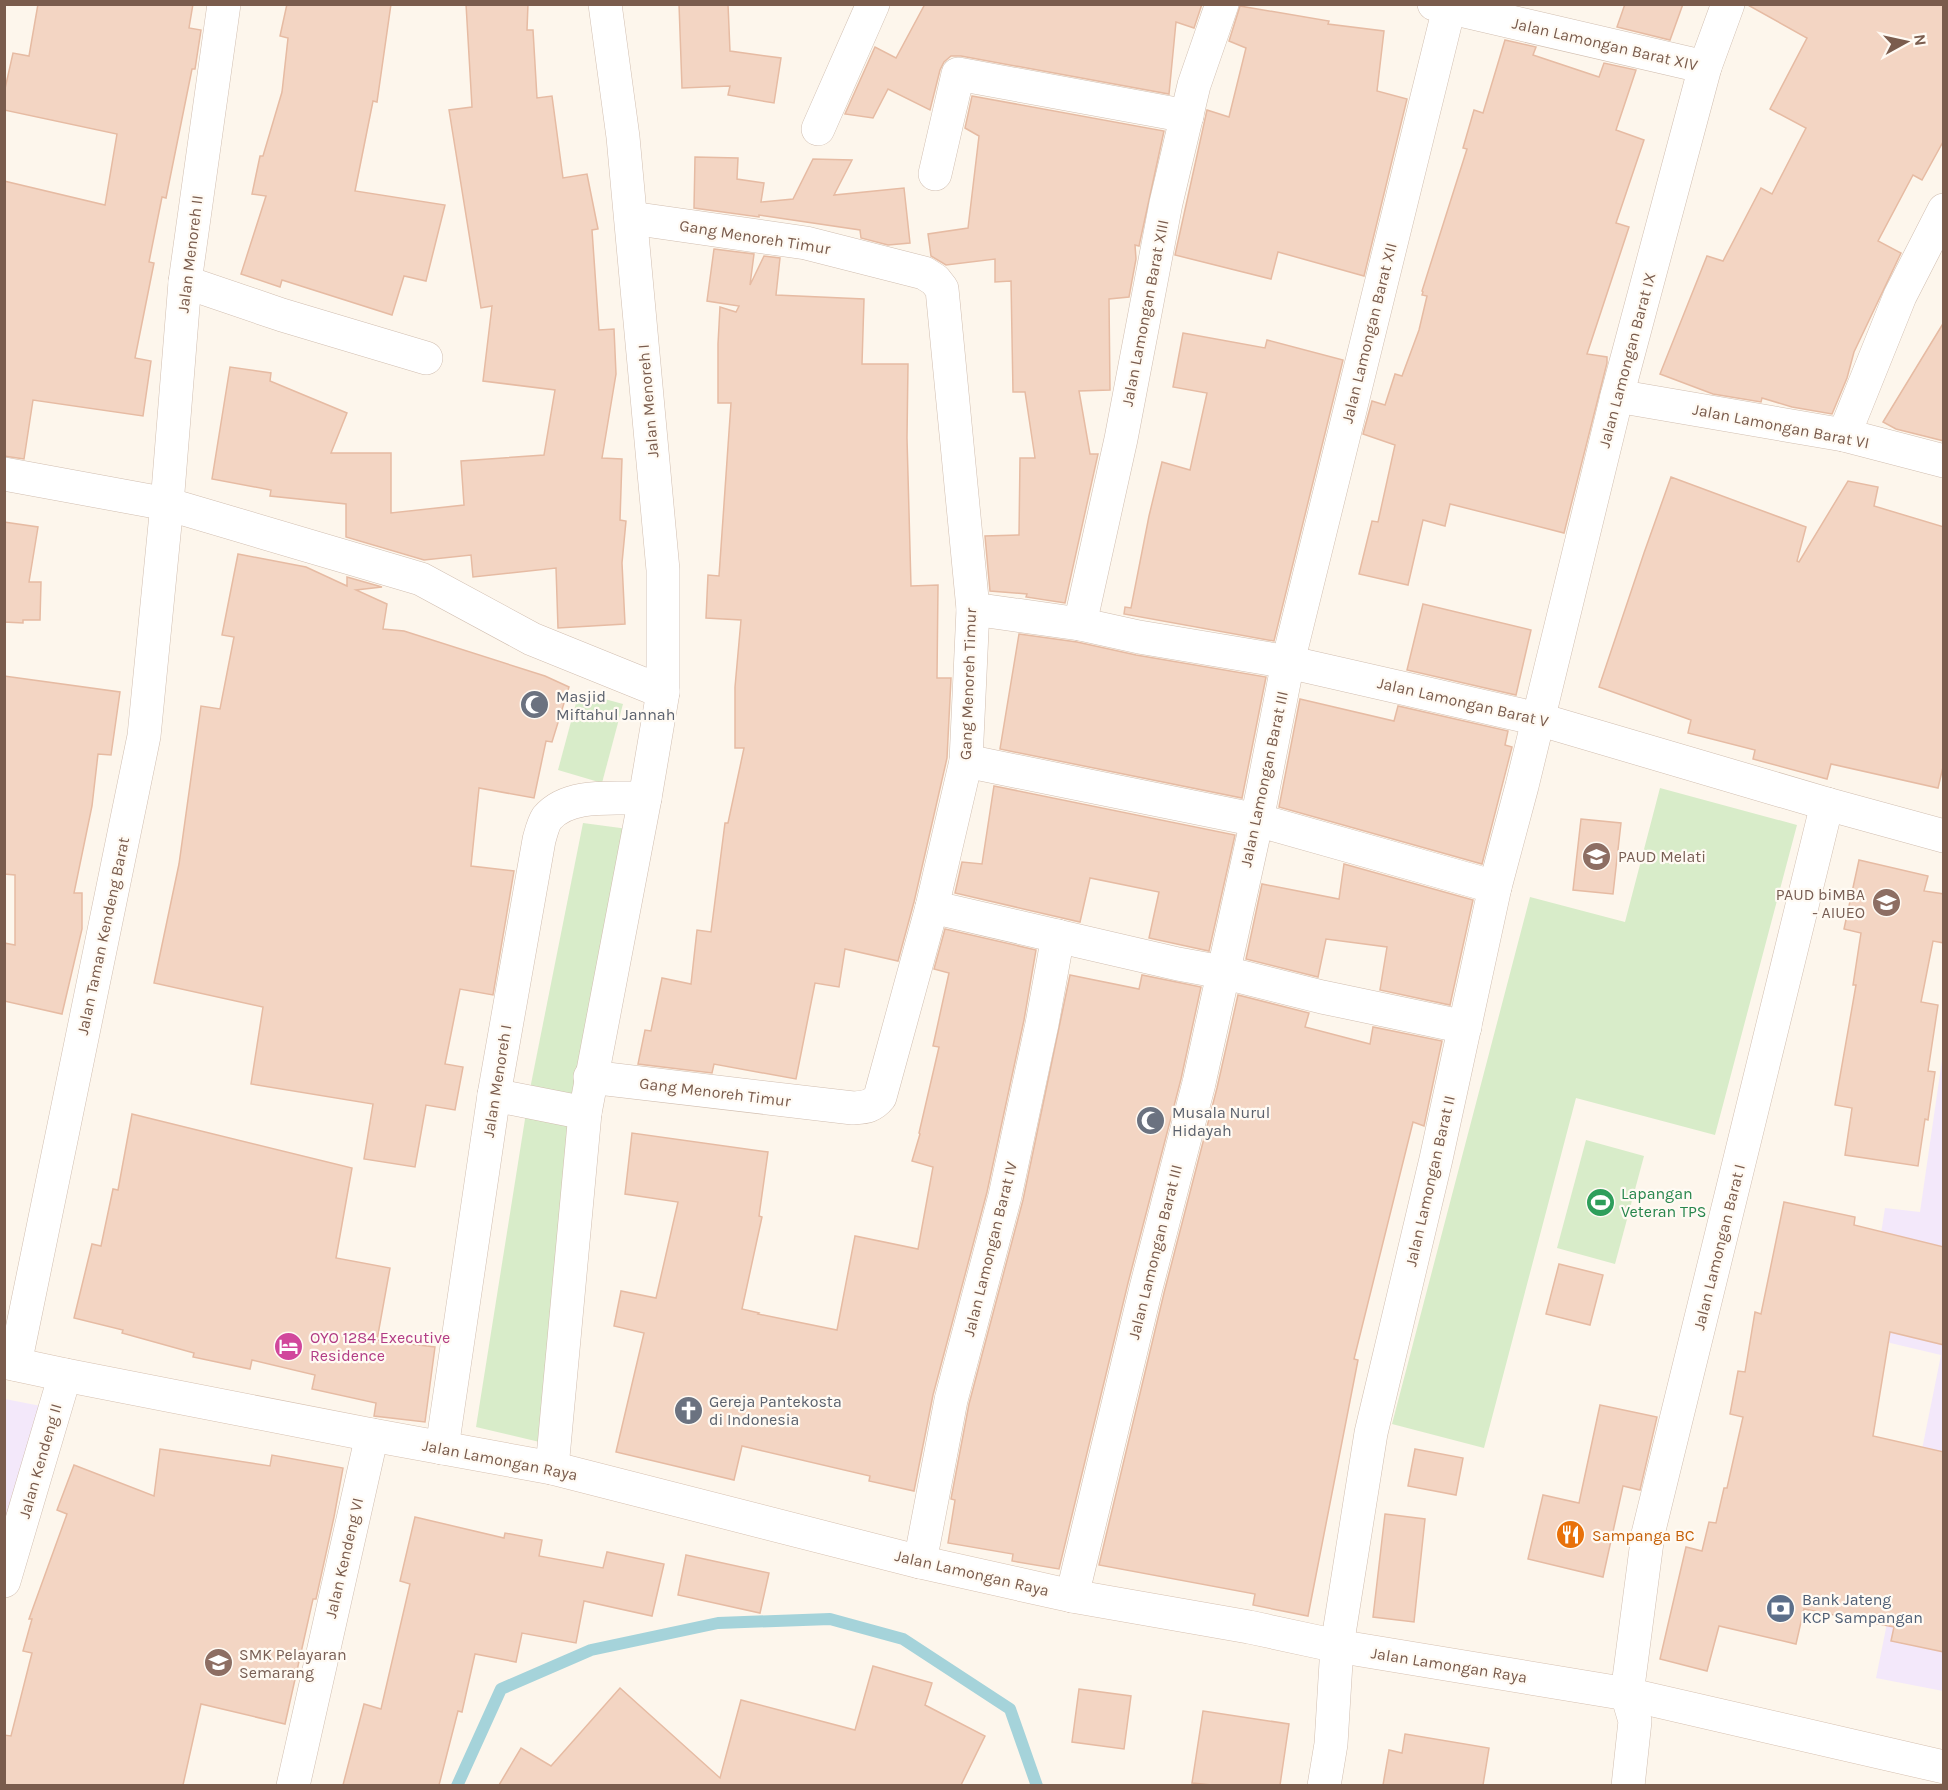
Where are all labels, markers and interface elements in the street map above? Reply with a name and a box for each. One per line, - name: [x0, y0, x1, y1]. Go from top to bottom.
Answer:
- north arrow: [1876, 12, 1936, 72]
- street label: Jalan Lamongan Barat XIV: [1510, 13, 1700, 75]
- text: N: [1910, 33, 1931, 47]
- street label: Jalan Menoreh II: [173, 194, 207, 314]
- street label: Gang Menoreh Timur: [678, 216, 832, 258]
- street label: Jalan Lamongan Barat XIII: [1118, 218, 1172, 408]
- street label: Jalan Lamongan Barat XII: [1337, 241, 1401, 425]
- street label: Jalan Lamongan Barat IX: [1594, 270, 1660, 450]
- street label: Jalan Menoreh I: [634, 343, 662, 459]
- street label: Jalan Lamongan Barat VI: [1691, 400, 1871, 452]
- street label: Gang Menoreh Timur: [956, 607, 980, 761]
- street label: Jalan Lamongan Barat V: [1376, 673, 1550, 731]
- place label: Masjid Miftahul Jannah: [556, 687, 675, 724]
- mosque icon: Masjid Miftahul Jannah: [519, 689, 551, 721]
- street label: Jalan Lamongan Barat III: [1236, 689, 1292, 869]
- street label: Jalan Taman Kendeng Barat: [73, 835, 133, 1037]
- school or university icon: PAUD Melati: [1581, 840, 1613, 872]
- place label: PAUD Melati: [1618, 847, 1706, 866]
- place label: PAUD biMBA - AIUEO: [1776, 885, 1865, 922]
- school or university icon: PAUD biMBA - AIUEO: [1870, 887, 1902, 919]
- street label: Jalan Menoreh I: [479, 1023, 515, 1139]
- street label: Gang Menoreh Timur: [638, 1073, 792, 1111]
- street label: Jalan Lamongan Barat II: [1401, 1094, 1459, 1268]
- place label: Musala Nurul Hidayah: [1172, 1103, 1270, 1140]
- mosque icon: Musala Nurul Hidayah: [1135, 1105, 1167, 1137]
- street label: Jalan Lamongan Barat IV: [959, 1160, 1021, 1338]
- street label: Jalan Lamongan Barat I: [1689, 1162, 1749, 1332]
- street label: Jalan Lamongan Barat III: [1124, 1163, 1186, 1341]
- place label: Lapangan Veteran TPS: [1621, 1184, 1707, 1221]
- sports icon: Lapangan Veteran TPS: [1584, 1186, 1616, 1218]
- place label: OYO 1284 Executive Residence: [310, 1328, 450, 1365]
- hotel icon: OYO 1284 Executive Residence: [273, 1330, 305, 1362]
- place label: Gereja Pantekosta di Indonesia: [709, 1392, 842, 1429]
- church icon: Gereja Pantekosta di Indonesia: [672, 1394, 704, 1426]
- street label: Jalan Kendeng II: [15, 1401, 65, 1521]
- street label: Jalan Lamongan Raya: [421, 1436, 579, 1484]
- street label: Jalan Kendeng VI: [321, 1496, 367, 1620]
- restaurant icon: Sampanga BC: [1555, 1519, 1587, 1551]
- place label: Sampanga BC: [1592, 1526, 1695, 1545]
- street label: Jalan Lamongan Raya: [893, 1546, 1051, 1600]
- place label: Bank Jateng KCP Sampangan: [1802, 1590, 1923, 1627]
- bank icon: Bank Jateng KCP Sampangan: [1765, 1592, 1797, 1624]
- street label: Jalan Lamongan Raya: [1370, 1643, 1528, 1687]
- place label: SMK Pelayaran Semarang: [239, 1645, 347, 1682]
- school or university icon: SMK Pelayaran Semarang: [202, 1647, 234, 1679]

